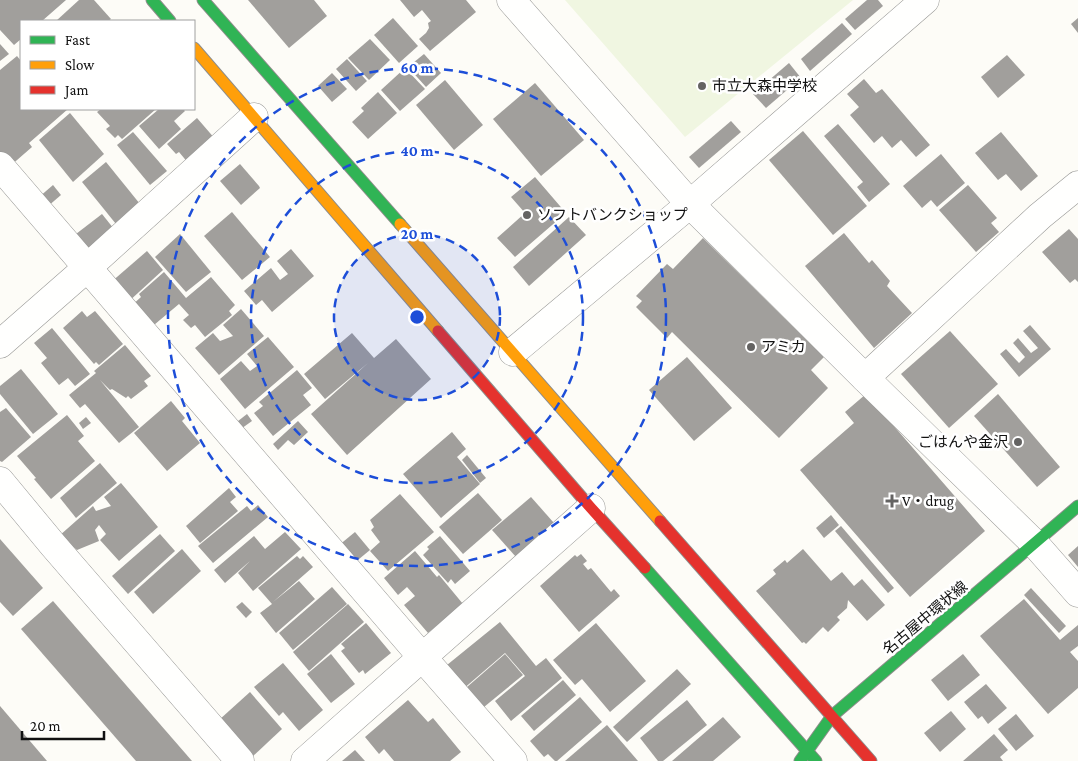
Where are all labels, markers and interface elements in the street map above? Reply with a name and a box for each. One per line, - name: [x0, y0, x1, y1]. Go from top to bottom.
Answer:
- legend: [20, 20, 195, 110]
- text: Fast: [65, 32, 91, 48]
- text: Slow: [65, 57, 95, 73]
- text: 60 m: [401, 60, 434, 76]
- place label: 市立大森中学校: [712, 78, 817, 94]
- marker: 市立大森中学校: [696, 80, 708, 92]
- text: Jam: [63, 82, 88, 99]
- text: 40 m: [401, 143, 434, 159]
- place label: ソフトバンクショップ: [537, 207, 688, 223]
- marker: ソフトバンクショップ: [521, 209, 533, 221]
- text: 20 m: [401, 226, 433, 242]
- centre of rings: [408, 308, 426, 326]
- place label: アミカ: [761, 339, 806, 355]
- marker: アミカ: [745, 341, 757, 353]
- place label: ごはんや金沢: [918, 434, 1008, 450]
- marker: ごはんや金沢: [1012, 436, 1024, 448]
- place label: V・drug: [902, 493, 954, 510]
- marker: V・drug: [886, 495, 898, 507]
- street label: 名古屋中環状線: [879, 577, 970, 658]
- scale bar: [22, 708, 105, 740]
- text: 20 m: [30, 718, 61, 734]

